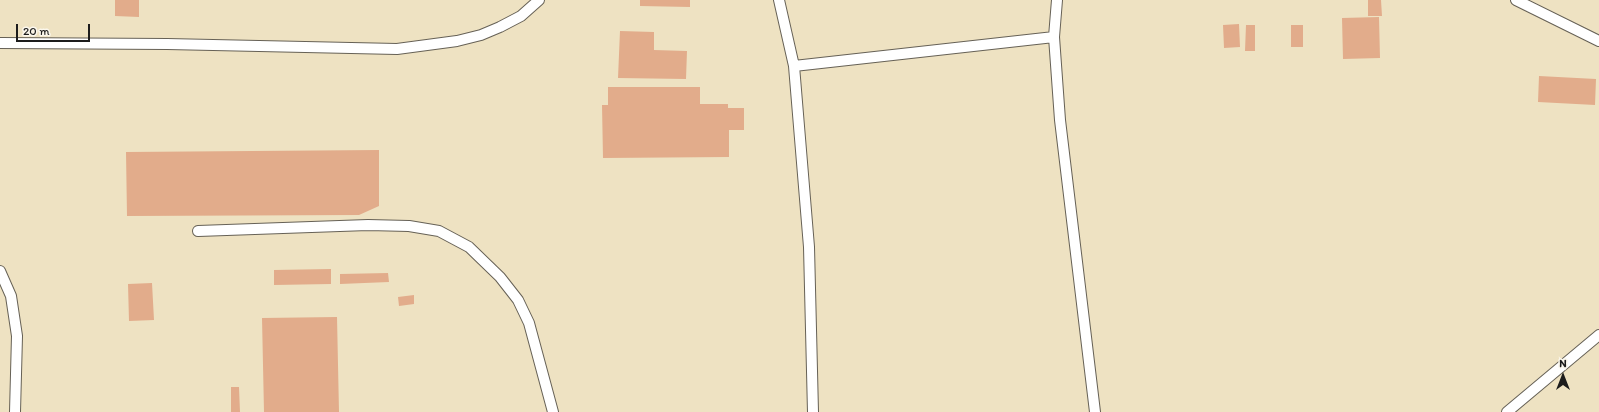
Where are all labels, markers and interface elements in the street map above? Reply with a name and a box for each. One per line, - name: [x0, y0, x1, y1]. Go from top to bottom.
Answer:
- scale bar: [18, 16, 92, 42]
- text: 20 m: [23, 24, 50, 38]
- north arrow: [1543, 356, 1583, 396]
- text: N: [1559, 357, 1567, 370]

